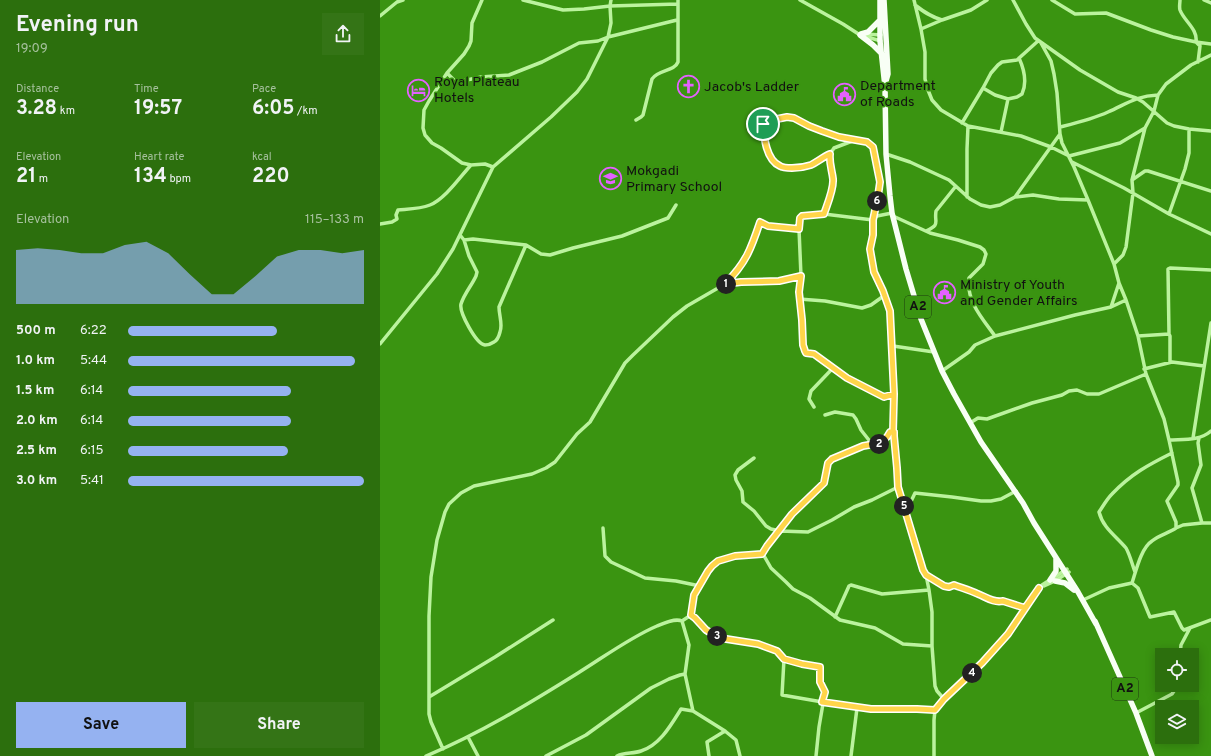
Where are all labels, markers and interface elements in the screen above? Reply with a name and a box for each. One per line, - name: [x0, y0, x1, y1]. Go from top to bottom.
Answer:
- text: Evening run: [16, 12, 139, 39]
- button: share: [322, 13, 364, 55]
- text: 19:09: [16, 41, 48, 57]
- place label: Royal Plateau Hotels: [434, 74, 520, 107]
- church icon: Jacob's Ladder: [676, 74, 702, 100]
- hotel icon: Royal Plateau Hotels: [405, 77, 431, 103]
- place label: Department of Roads: [860, 78, 936, 111]
- place label: Jacob's Ladder: [704, 79, 800, 96]
- public building icon: Department of Roads: [831, 81, 857, 107]
- text: Distance: [16, 82, 59, 96]
- text: Time: [134, 82, 159, 96]
- text: Pace: [252, 82, 276, 96]
- text: 3.28: [16, 96, 57, 122]
- text: 19:57: [134, 96, 182, 122]
- text: 6:05: [252, 96, 295, 122]
- text: km: [57, 104, 75, 118]
- text: /km: [295, 104, 318, 118]
- pin: [746, 107, 780, 141]
- icon: arrive: [752, 113, 774, 135]
- text: Elevation: [16, 150, 61, 164]
- text: Heart rate: [134, 150, 184, 164]
- text: kcal: [252, 150, 272, 164]
- place label: Mokgadi Primary School: [626, 163, 722, 196]
- text: 21: [16, 164, 36, 190]
- text: 134: [134, 164, 167, 190]
- text: 220: [252, 164, 290, 190]
- school or university icon: Mokgadi Primary School: [597, 166, 623, 192]
- text: m: [36, 172, 48, 186]
- text: bpm: [167, 172, 191, 186]
- pin: 6: [867, 191, 887, 211]
- text: 6: [874, 194, 880, 208]
- text: Elevation: [16, 212, 69, 228]
- text: 115–133 m: [305, 212, 364, 228]
- pin: 1: [716, 274, 736, 294]
- text: 1: [724, 277, 728, 291]
- place label: Ministry of Youth and Gender Affairs: [960, 277, 1078, 310]
- public building icon: Ministry of Youth and Gender Affairs: [931, 280, 957, 306]
- road number: A2: [905, 296, 931, 318]
- text: 500 m: [16, 323, 56, 339]
- text: 6:22: [80, 323, 107, 339]
- text: 1.0 km: [16, 353, 55, 369]
- text: 5:44: [80, 353, 107, 369]
- text: 1.5 km: [16, 383, 54, 399]
- text: 6:14: [80, 383, 103, 399]
- text: 2.0 km: [16, 413, 58, 429]
- text: 6:14: [80, 413, 103, 429]
- pin: 2: [869, 434, 889, 454]
- text: 2: [876, 437, 882, 451]
- text: 2.5 km: [16, 443, 57, 459]
- text: 6:15: [80, 443, 104, 459]
- text: 3.0 km: [16, 473, 57, 489]
- text: 5:41: [80, 473, 104, 489]
- pin: 5: [894, 496, 914, 516]
- text: 5: [901, 499, 907, 513]
- pin: 3: [707, 626, 727, 646]
- text: 3: [714, 629, 720, 643]
- map controls: [1155, 648, 1199, 744]
- button: locate: [1155, 648, 1199, 692]
- pin: 4: [962, 663, 982, 683]
- text: 4: [968, 666, 976, 680]
- road number: A2: [1112, 678, 1138, 700]
- button: layers: [1155, 700, 1199, 744]
- button: Save: [16, 702, 186, 748]
- button: Share: [194, 702, 364, 748]

